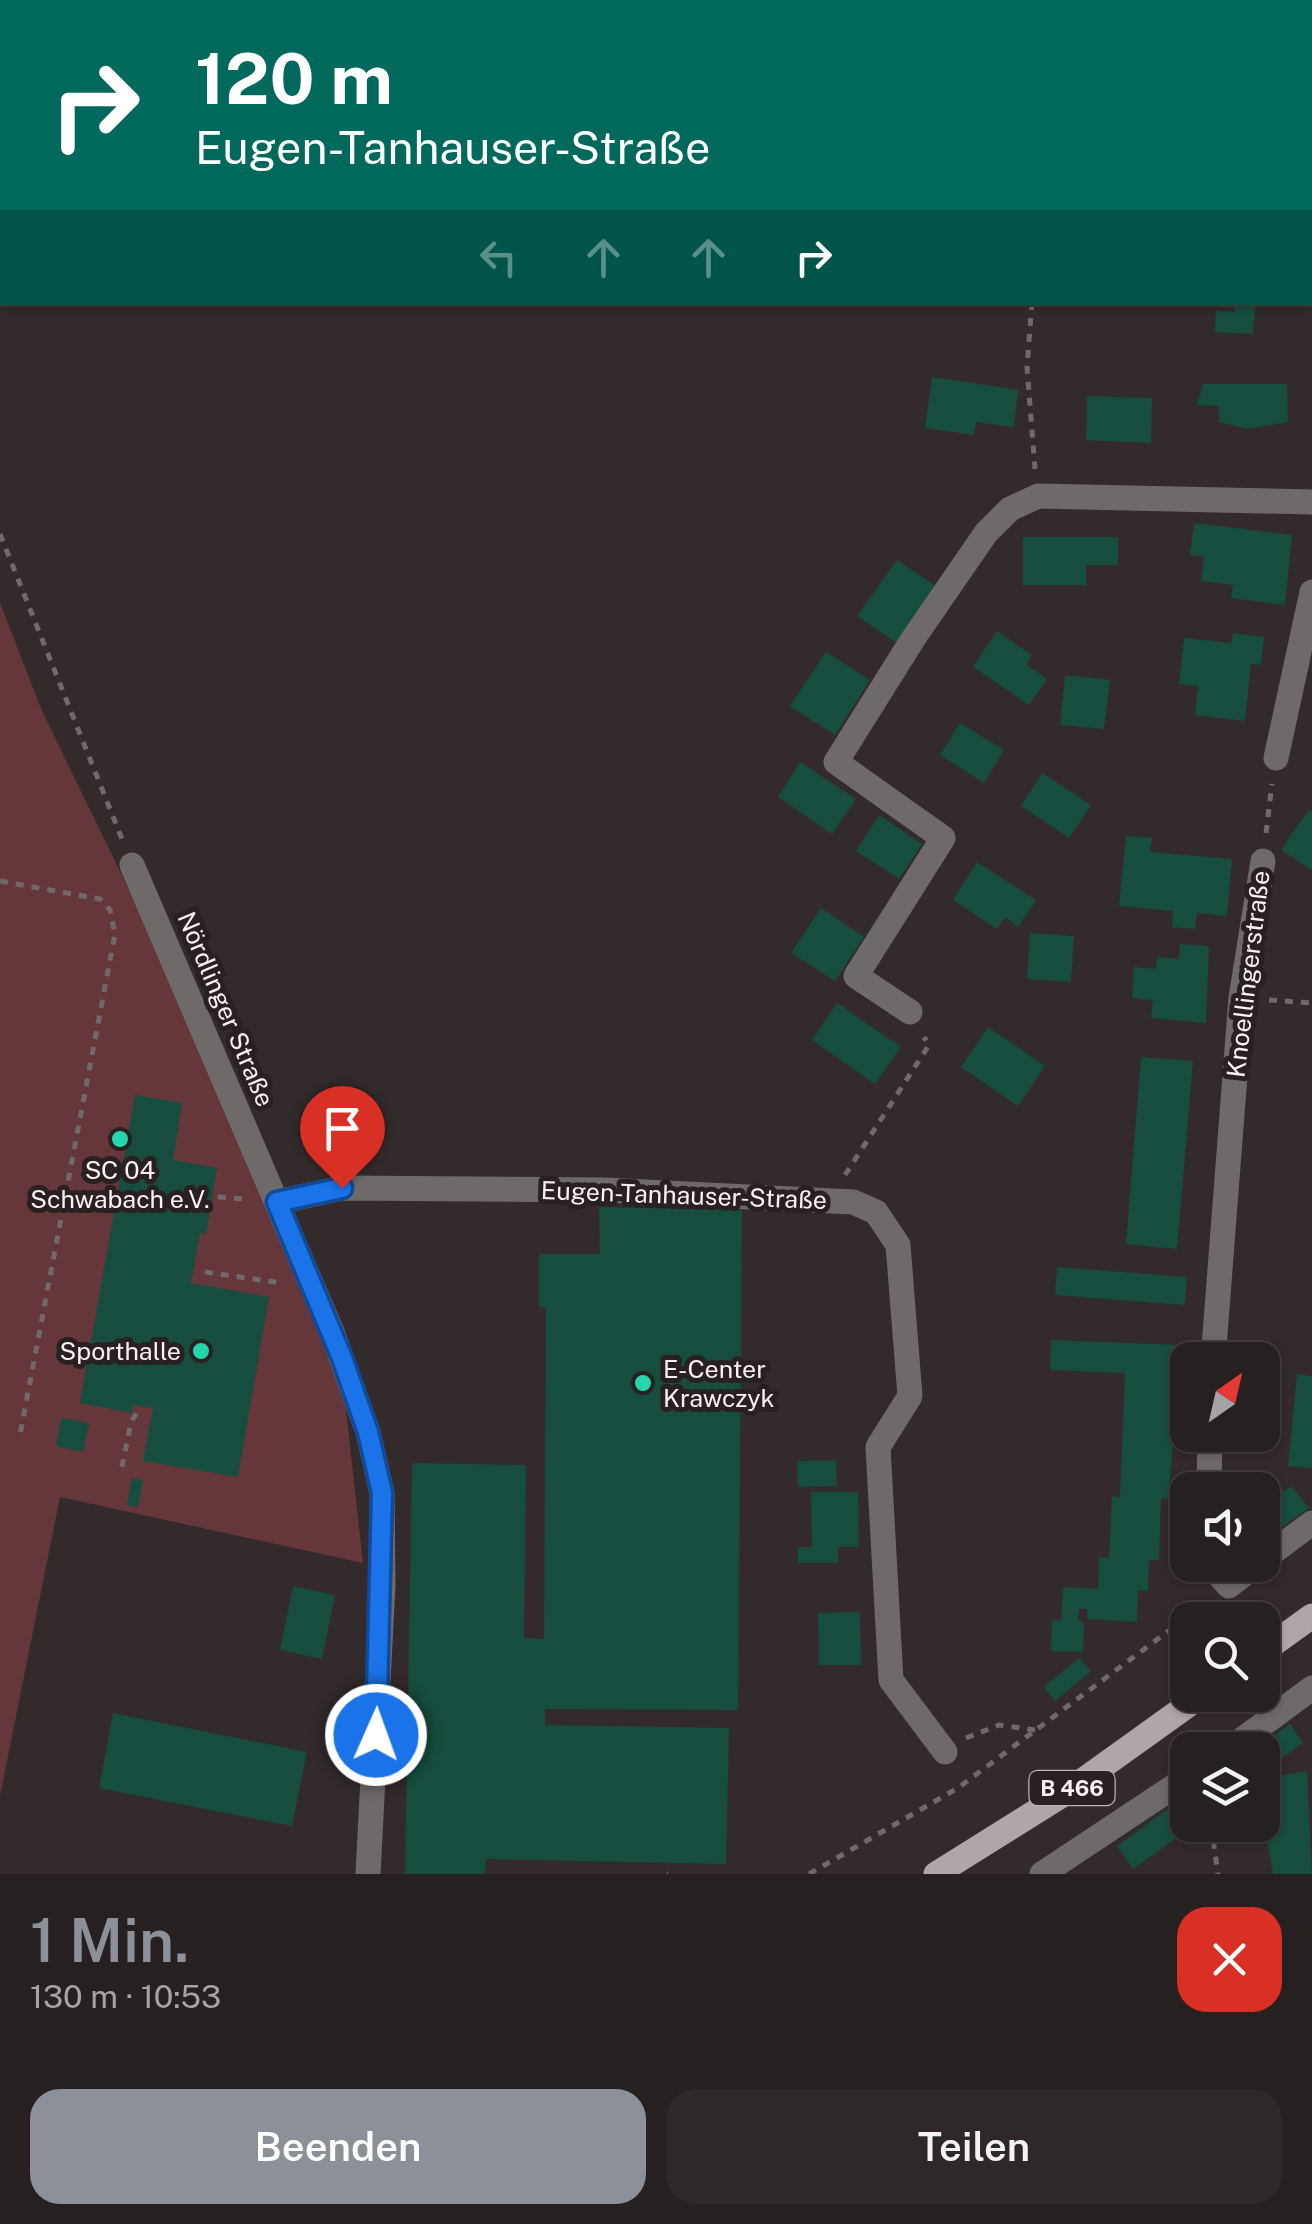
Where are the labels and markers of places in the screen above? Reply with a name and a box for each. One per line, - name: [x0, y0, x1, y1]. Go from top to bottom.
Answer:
- pin: [300, 1086, 385, 1189]
- marker: SC 04 Schwabach e.V.: [109, 1128, 131, 1150]
- place label: SC 04 Schwabach e.V.: [30, 1155, 210, 1214]
- place label: Sporthalle: [60, 1336, 181, 1366]
- marker: Sporthalle: [190, 1340, 212, 1362]
- place label: E-Center Krawczyk: [663, 1354, 775, 1413]
- marker: E-Center Krawczyk: [632, 1372, 654, 1394]

